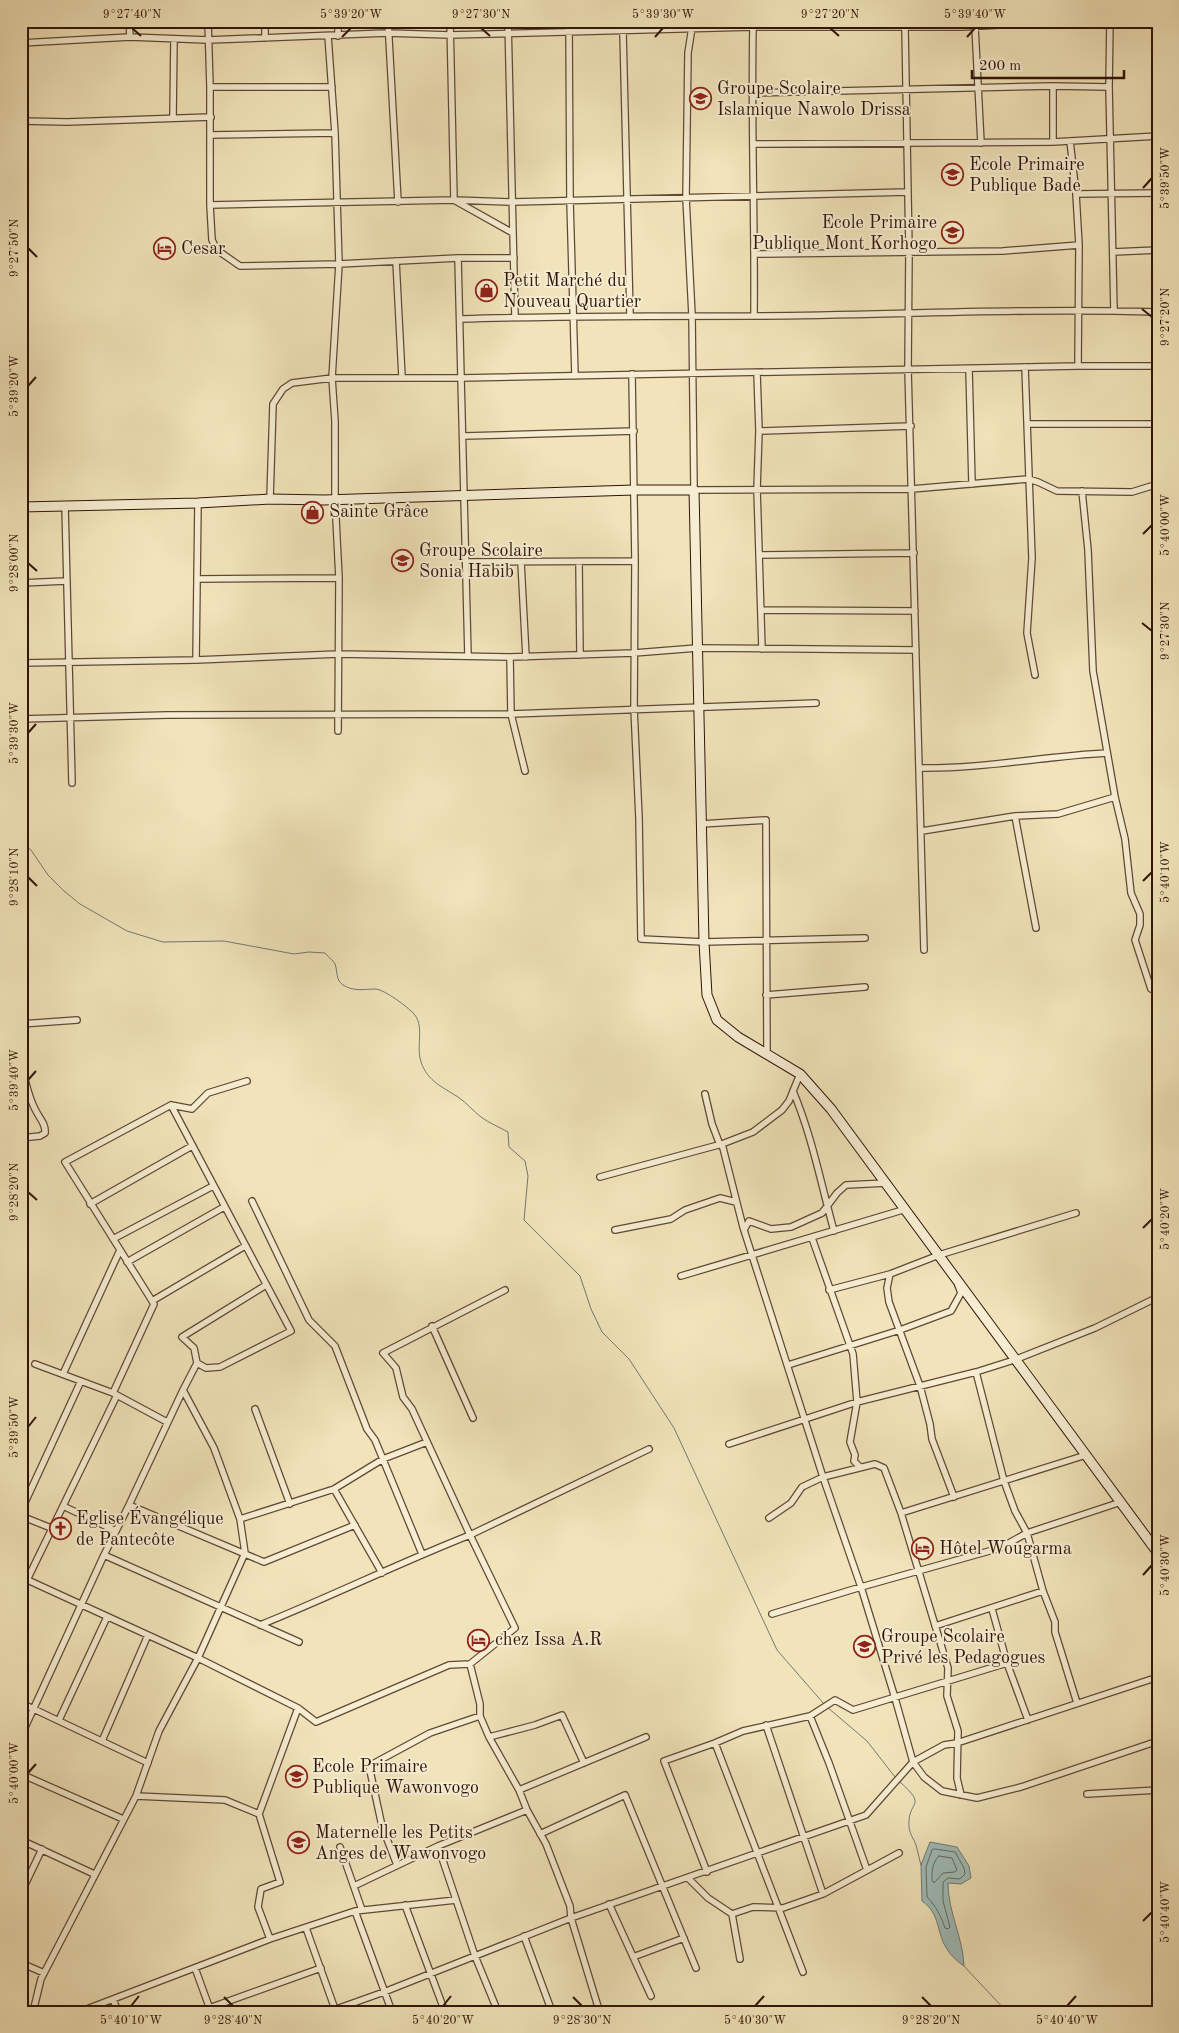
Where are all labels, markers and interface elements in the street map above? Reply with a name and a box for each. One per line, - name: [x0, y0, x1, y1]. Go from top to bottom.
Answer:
- text: 5°39'20"W: [320, 8, 382, 21]
- text: 5°39'30"W: [632, 8, 694, 21]
- text: 5°39'40"W: [944, 8, 1006, 21]
- text: 9°27'40"N: [103, 9, 161, 21]
- text: 9°27'30"N: [452, 9, 510, 21]
- text: 9°27'20"N: [801, 9, 859, 21]
- scale bar: [972, 48, 1124, 80]
- text: 200 m: [979, 59, 1021, 74]
- place label: Groupe Scolaire Islamique Nawolo Drissa: [717, 80, 911, 119]
- school or university icon: Groupe Scolaire Islamique Nawolo Drissa: [689, 87, 713, 111]
- text: 5°39'50"W: [1159, 147, 1172, 209]
- place label: Ecole Primaire Publique Bade: [969, 156, 1085, 195]
- school or university icon: Ecole Primaire Publique Bade: [941, 163, 965, 187]
- place label: Ecole Primaire Publique Mont Korhogo: [752, 214, 937, 253]
- text: 9°27'50"N: [8, 219, 21, 277]
- school or university icon: Ecole Primaire Publique Mont Korhogo: [941, 221, 965, 245]
- hotel icon: Cesar: [153, 237, 177, 261]
- place label: Cesar: [181, 240, 226, 258]
- place label: Petit Marché du Nouveau Quartier: [503, 272, 642, 311]
- shop icon: Petit Marché du Nouveau Quartier: [475, 279, 499, 303]
- text: 9°27'20"N: [1160, 288, 1172, 346]
- text: 5°39'20"W: [8, 355, 21, 417]
- text: 5°40'00"W: [1159, 494, 1172, 556]
- shop icon: Sainte Grâce: [301, 500, 325, 524]
- place label: Sainte Grâce: [329, 503, 429, 521]
- text: 9°28'00"N: [9, 534, 21, 592]
- place label: Groupe Scolaire Sonia Habib: [419, 542, 543, 581]
- school or university icon: Groupe Scolaire Sonia Habib: [391, 549, 415, 573]
- text: 9°27'30"N: [1160, 602, 1172, 660]
- text: 5°39'30"W: [8, 702, 21, 764]
- text: 5°40'10"W: [1159, 841, 1172, 903]
- text: 9°28'10"N: [9, 848, 21, 906]
- text: 5°39'40"W: [8, 1049, 21, 1111]
- text: 9°28'20"N: [9, 1163, 21, 1221]
- text: 5°40'20"W: [1159, 1188, 1172, 1250]
- text: 5°39'50"W: [8, 1396, 21, 1458]
- place label: Eglise Évangélique de Pantecôte: [76, 1506, 224, 1549]
- church icon: Eglise Évangélique de Pantecôte: [48, 1517, 72, 1541]
- text: 5°40'30"W: [1159, 1534, 1172, 1596]
- hotel icon: Hôtel Wougarma: [911, 1537, 935, 1561]
- place label: Hôtel Wougarma: [939, 1540, 1072, 1558]
- hotel icon: chez Issa A.R: [467, 1628, 491, 1652]
- place label: Groupe Scolaire Privé les Pedagogues: [881, 1628, 1046, 1667]
- place label: chez Issa A.R: [495, 1631, 602, 1649]
- school or university icon: Groupe Scolaire Privé les Pedagogues: [853, 1635, 877, 1659]
- text: 5°40'00"W: [8, 1742, 21, 1804]
- place label: Ecole Primaire Publique Wawonvogo: [312, 1758, 479, 1797]
- school or university icon: Ecole Primaire Publique Wawonvogo: [284, 1765, 308, 1789]
- place label: Maternelle les Petits Anges de Wawonvogo: [315, 1824, 486, 1863]
- school or university icon: Maternelle les Petits Anges de Wawonvogo: [287, 1831, 311, 1855]
- text: 5°40'40"W: [1159, 1881, 1172, 1943]
- text: 5°40'10"W: [100, 2014, 162, 2027]
- text: 5°40'20"W: [412, 2014, 474, 2027]
- text: 5°40'30"W: [724, 2014, 786, 2027]
- text: 5°40'40"W: [1036, 2014, 1098, 2027]
- text: 9°28'40"N: [204, 2015, 262, 2027]
- text: 9°28'30"N: [553, 2015, 611, 2027]
- text: 9°28'20"N: [902, 2015, 960, 2027]

